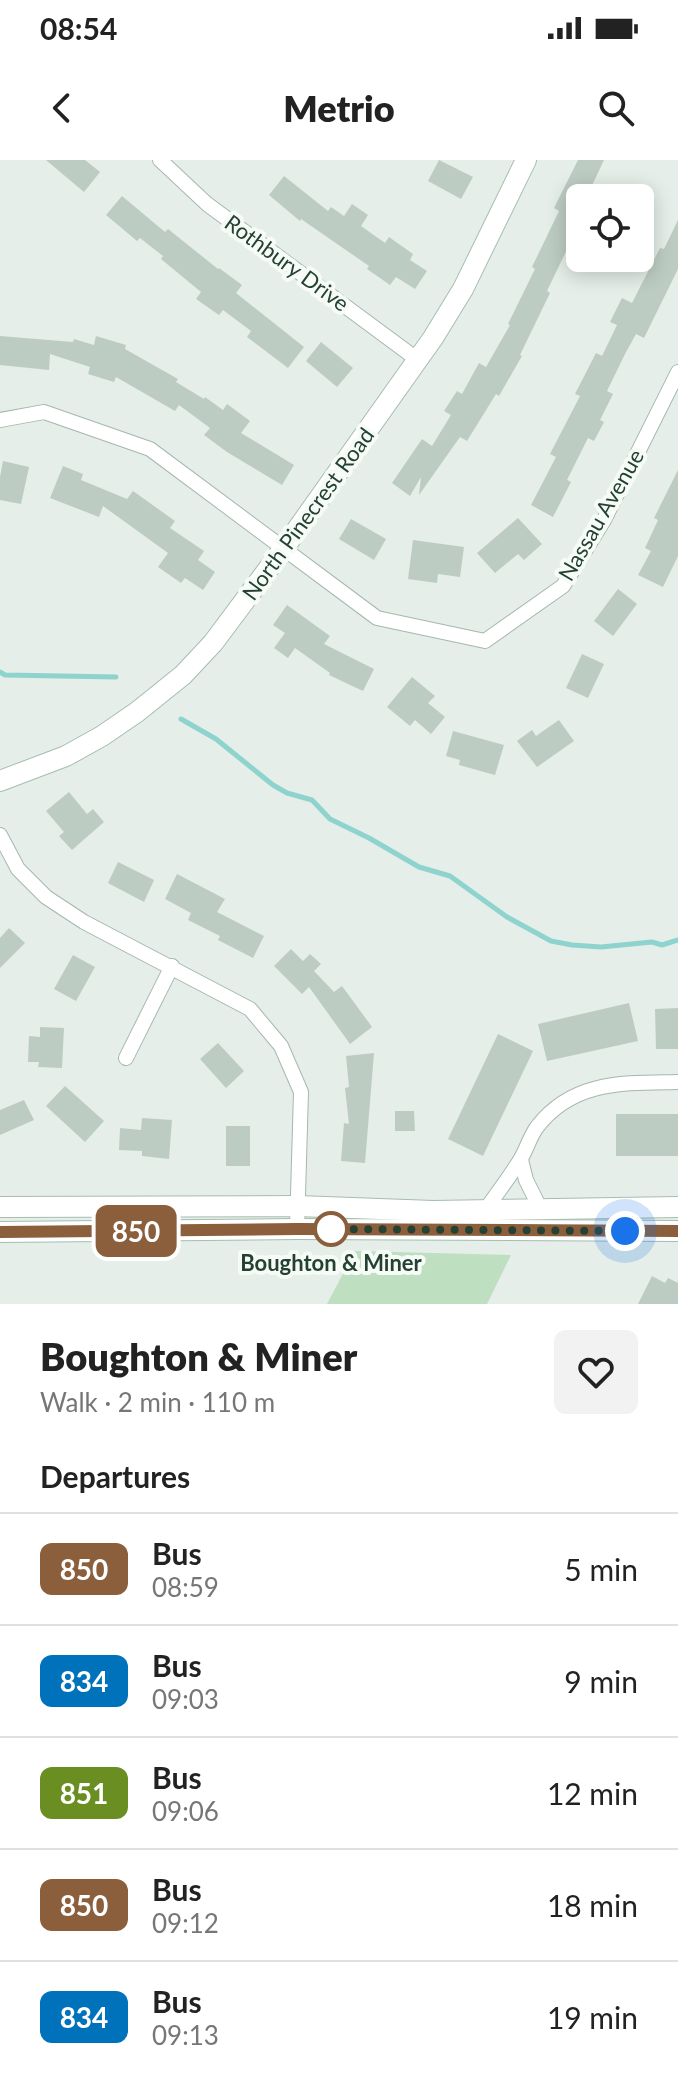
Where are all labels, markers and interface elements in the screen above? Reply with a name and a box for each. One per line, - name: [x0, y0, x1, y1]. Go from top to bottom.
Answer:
- text: 08:54: [40, 10, 117, 46]
- icon: back: [40, 86, 84, 130]
- text: Metrio: [283, 86, 395, 130]
- icon: search: [594, 86, 638, 130]
- map controls: [566, 184, 654, 272]
- button: locate: [566, 184, 654, 272]
- street label: Rothbury Drive: [220, 208, 355, 317]
- street label: North Pinecrest Road: [236, 422, 379, 605]
- street label: Nassau Avenue: [552, 444, 649, 585]
- line badge: 850: [90, 1205, 182, 1257]
- your location: [605, 1211, 645, 1251]
- marker: Boughton & Miner: [314, 1212, 348, 1246]
- text: 850: [112, 1214, 160, 1248]
- place label: Boughton & Miner: [240, 1249, 423, 1276]
- button: heart: [554, 1330, 638, 1414]
- text: Boughton & Miner: [40, 1333, 357, 1379]
- text: Walk · 2 min · 110 m: [40, 1386, 275, 1418]
- text: Departures: [40, 1458, 190, 1494]
- text: Bus: [152, 1535, 202, 1571]
- text: 5 min: [564, 1551, 638, 1587]
- text: 850: [60, 1552, 108, 1586]
- text: 08:59: [152, 1571, 219, 1603]
- text: Bus: [152, 1647, 202, 1683]
- text: 9 min: [564, 1663, 638, 1699]
- text: 834: [60, 1664, 108, 1698]
- text: 09:03: [152, 1683, 219, 1715]
- text: Bus: [152, 1759, 202, 1795]
- text: 12 min: [547, 1775, 638, 1811]
- text: 851: [60, 1776, 108, 1810]
- text: 09:06: [152, 1795, 219, 1827]
- text: Bus: [152, 1871, 202, 1907]
- text: 18 min: [547, 1887, 638, 1923]
- text: 850: [60, 1888, 108, 1922]
- text: 09:12: [152, 1907, 219, 1939]
- text: Bus: [152, 1983, 202, 2019]
- text: 19 min: [547, 1999, 638, 2035]
- text: 834: [60, 2000, 108, 2034]
- text: 09:13: [152, 2019, 219, 2051]

